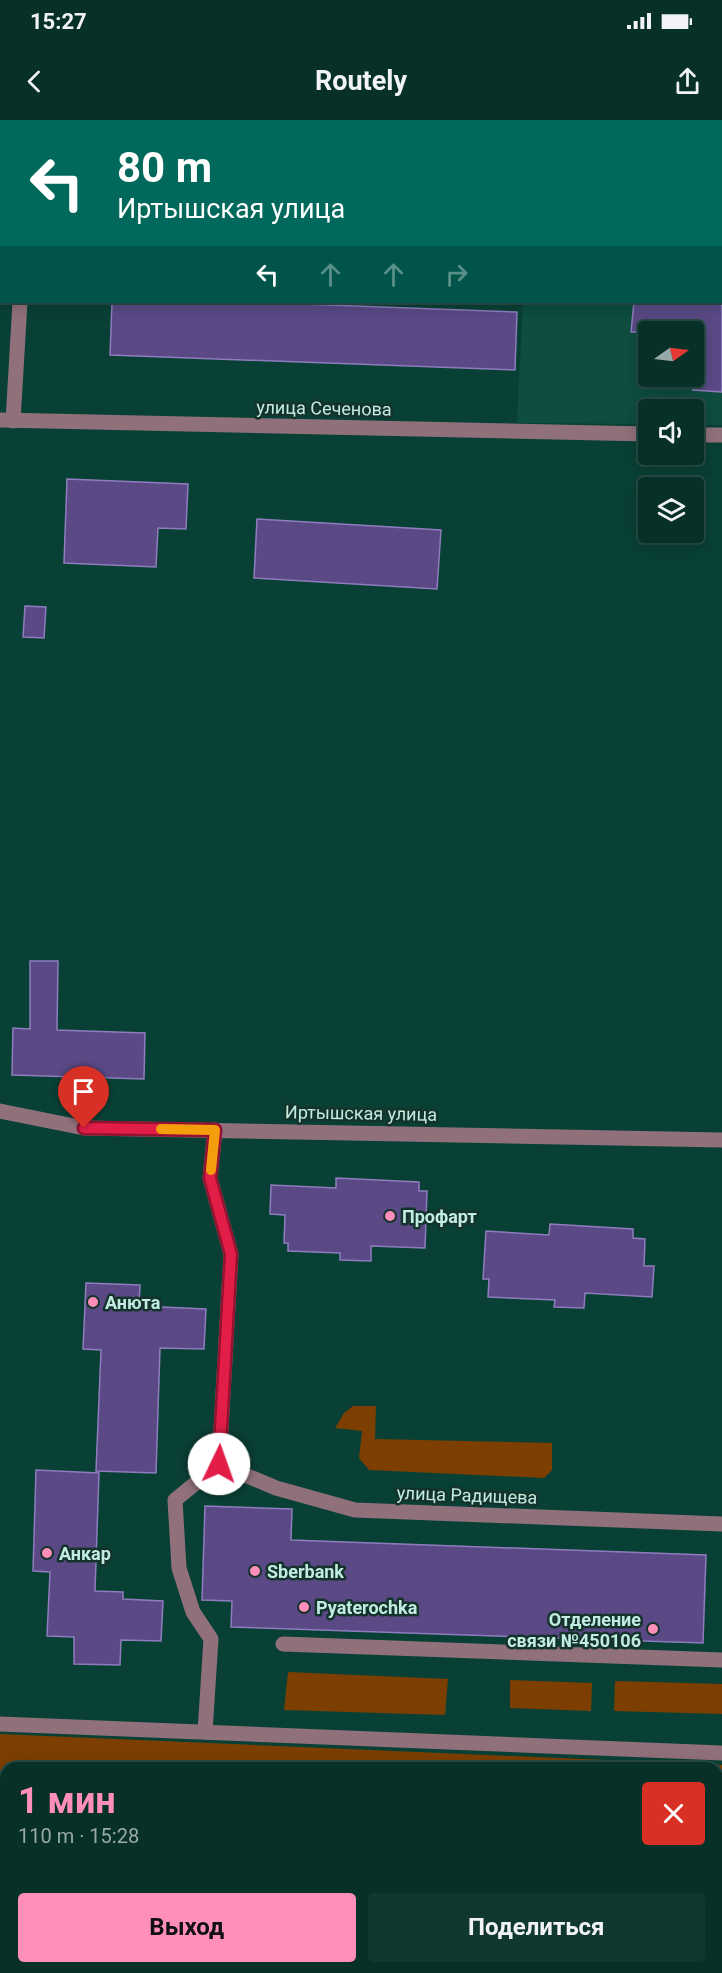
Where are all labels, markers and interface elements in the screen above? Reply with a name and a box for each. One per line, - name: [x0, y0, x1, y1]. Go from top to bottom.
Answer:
- text: 15:27: [30, 9, 87, 34]
- icon: back: [18, 65, 51, 98]
- text: Routely: [315, 65, 407, 97]
- icon: share: [671, 65, 704, 98]
- text: 80 m: [117, 143, 212, 192]
- icon: left: [18, 144, 96, 222]
- text: Иртышская улица: [117, 193, 345, 225]
- icon: left: [251, 258, 284, 291]
- icon: ahead: [314, 258, 347, 291]
- icon: ahead: [377, 258, 410, 291]
- icon: right: [440, 258, 473, 291]
- north arrow: [638, 321, 704, 387]
- map controls: [638, 321, 704, 543]
- street label: улица Сеченова: [256, 396, 392, 420]
- button: sound: [638, 399, 704, 465]
- button: layers: [638, 477, 704, 543]
- pin: [58, 1066, 109, 1128]
- icon: arrive: [67, 1075, 100, 1108]
- street label: Иртышская улица: [285, 1101, 437, 1125]
- place label: Профарт: [402, 1206, 477, 1227]
- marker: Профарт: [383, 1209, 397, 1223]
- place label: Анюта: [105, 1292, 161, 1313]
- marker: Анюта: [86, 1295, 100, 1309]
- position arrow: [187, 1432, 251, 1496]
- street label: улица Радищева: [396, 1482, 538, 1508]
- place label: Анкар: [59, 1543, 111, 1564]
- marker: Анкар: [40, 1546, 54, 1560]
- place label: Sberbank: [267, 1561, 344, 1582]
- marker: Sberbank: [248, 1564, 262, 1578]
- place label: Pyaterochka: [316, 1597, 418, 1618]
- marker: Pyaterochka: [297, 1600, 311, 1614]
- place label: Отделение связи №450106: [507, 1609, 641, 1651]
- marker: Отделение связи №450106: [646, 1622, 660, 1636]
- text: 1 мин: [18, 1780, 116, 1822]
- button: close: [642, 1782, 705, 1845]
- text: 110 m · 15:28: [18, 1824, 139, 1848]
- button: Выход: [18, 1893, 356, 1962]
- button: Поделиться: [368, 1893, 705, 1962]

